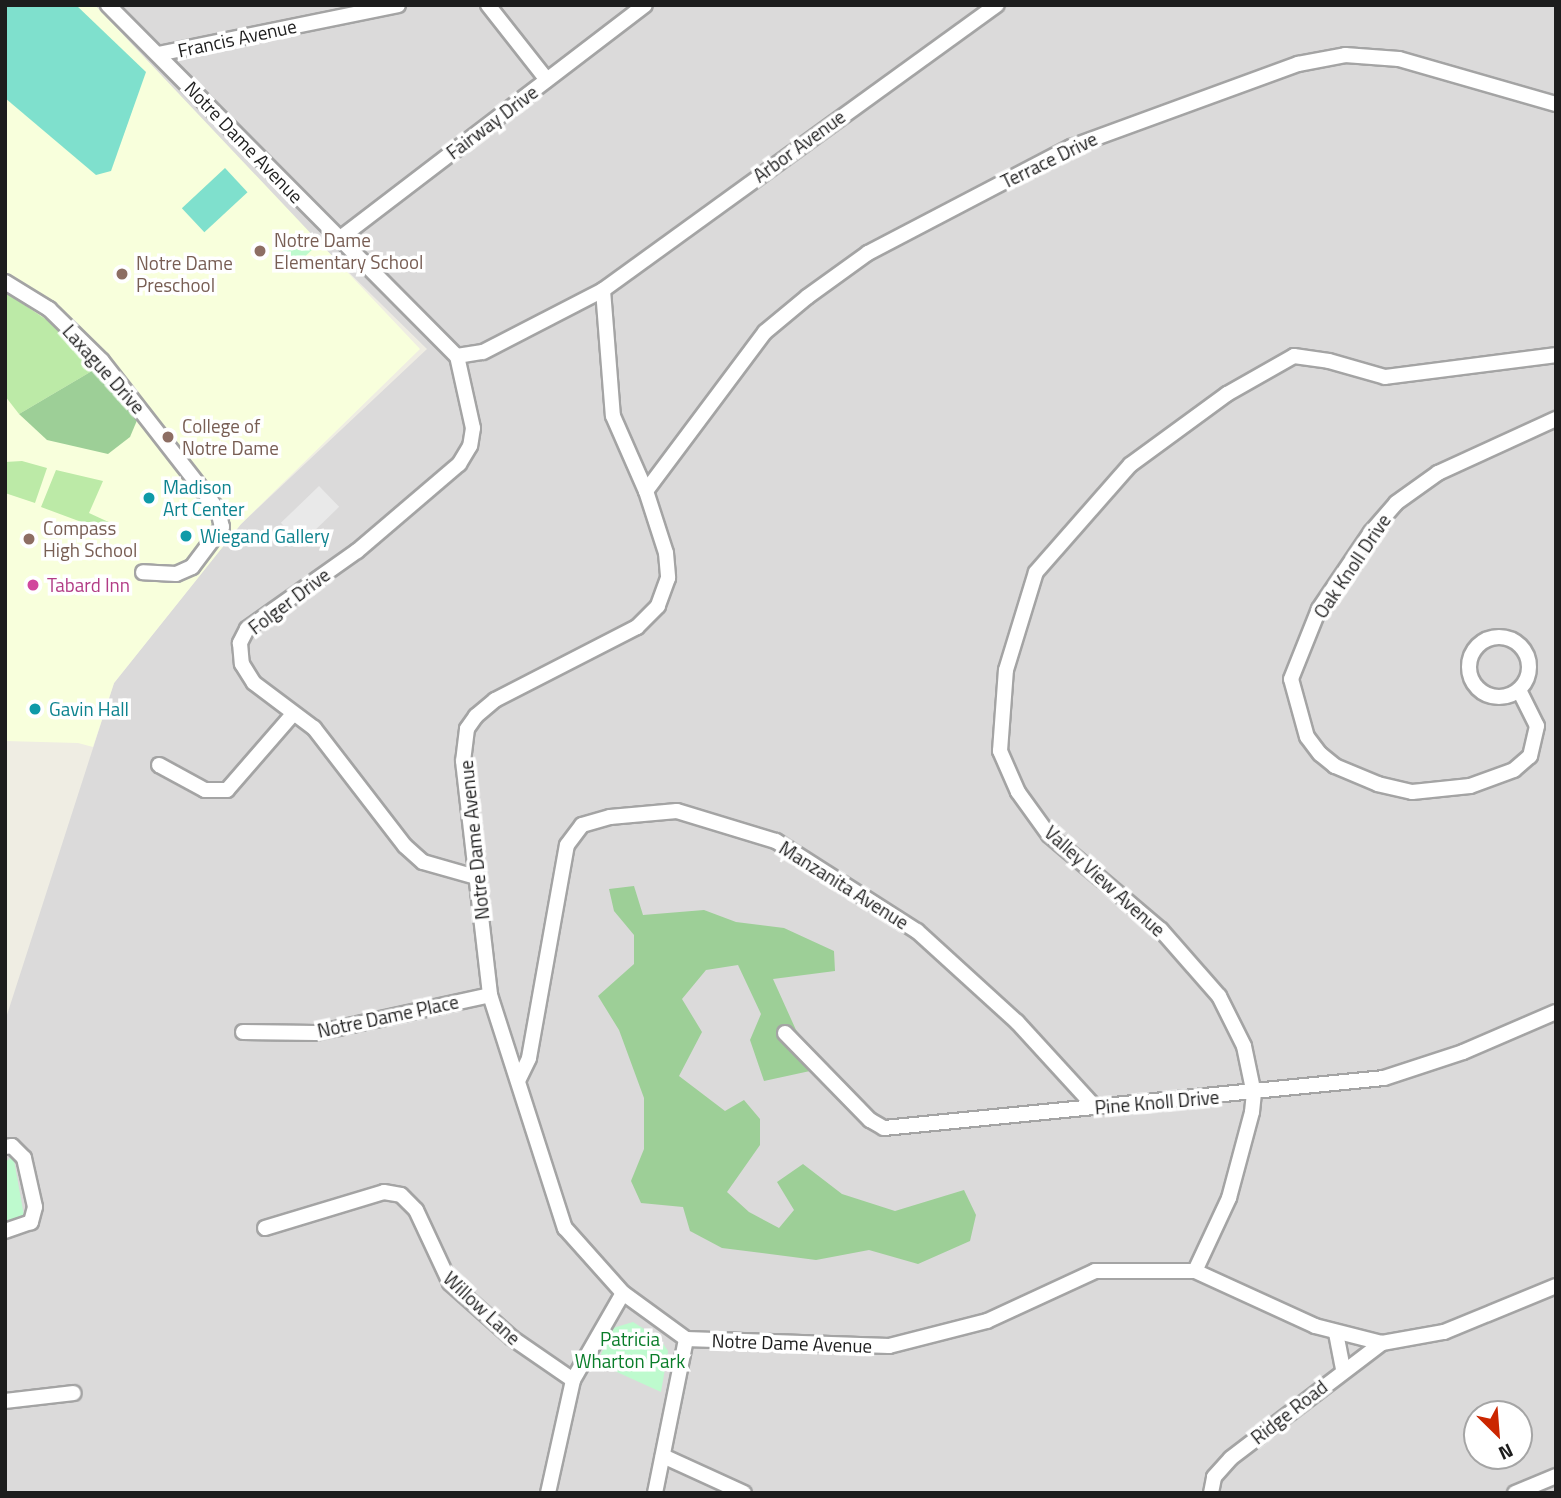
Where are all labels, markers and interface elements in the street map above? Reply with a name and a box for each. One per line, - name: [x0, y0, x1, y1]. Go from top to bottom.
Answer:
- street label: Francis Avenue: [176, 14, 298, 62]
- street label: Notre Dame Avenue: [180, 76, 308, 208]
- street label: Fairway Drive: [442, 80, 542, 164]
- street label: Arbor Avenue: [749, 105, 849, 187]
- street label: Terrace Drive: [997, 127, 1101, 193]
- place label: Notre Dame Elementary School: [274, 229, 423, 273]
- marker: Notre Dame Elementary School: [252, 243, 268, 259]
- place label: Notre Dame Preschool: [136, 252, 233, 296]
- marker: Notre Dame Preschool: [114, 266, 130, 282]
- street label: Laxague Drive: [58, 320, 150, 418]
- place label: College of Notre Dame: [182, 415, 279, 459]
- marker: College of Notre Dame: [160, 429, 176, 445]
- place label: Madison Art Center: [163, 476, 244, 520]
- marker: Madison Art Center: [141, 490, 157, 506]
- street label: Oak Knoll Drive: [1309, 510, 1395, 622]
- place label: Compass High School: [43, 517, 137, 561]
- place label: Wiegand Gallery: [200, 525, 330, 547]
- marker: Wiegand Gallery: [178, 528, 194, 544]
- marker: Compass High School: [21, 531, 37, 547]
- street label: Folger Drive: [244, 563, 334, 639]
- place label: Tabard Inn: [47, 574, 130, 596]
- marker: Tabard Inn: [25, 577, 41, 593]
- place label: Gavin Hall: [49, 698, 129, 720]
- marker: Gavin Hall: [27, 701, 43, 717]
- street label: Notre Dame Avenue: [454, 759, 494, 921]
- street label: Valley View Avenue: [1040, 821, 1170, 941]
- street label: Manzanita Avenue: [775, 836, 913, 934]
- street label: Notre Dame Place: [315, 990, 461, 1042]
- street label: Pine Knoll Drive: [1094, 1085, 1220, 1119]
- street label: Willow Lane: [439, 1267, 525, 1349]
- park label: Patricia Wharton Park: [575, 1328, 685, 1372]
- street label: Notre Dame Avenue: [711, 1329, 873, 1357]
- street label: Ridge Road: [1246, 1375, 1332, 1449]
- north arrow: [1463, 1400, 1533, 1470]
- text: N: [1494, 1437, 1518, 1469]

